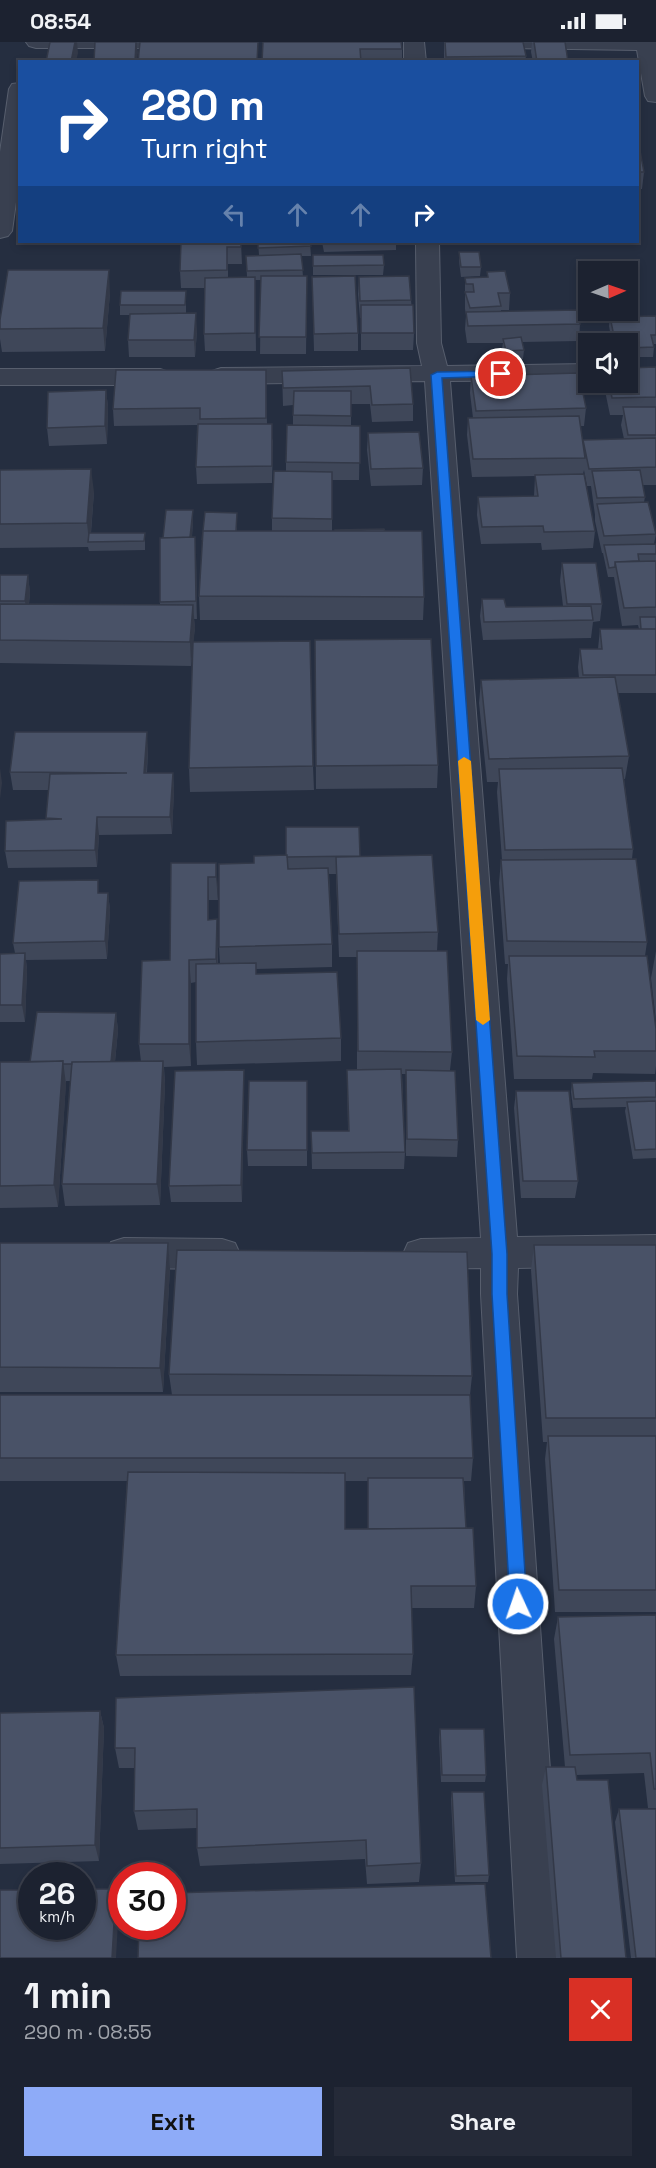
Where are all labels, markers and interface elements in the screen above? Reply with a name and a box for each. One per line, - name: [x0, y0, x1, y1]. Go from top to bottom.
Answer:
- text: 08:54: [30, 7, 91, 35]
- text: 280 m: [141, 79, 265, 132]
- icon: right: [42, 84, 120, 162]
- text: Turn right: [141, 131, 268, 166]
- icon: left: [218, 198, 251, 231]
- icon: ahead: [281, 198, 314, 231]
- icon: ahead: [344, 198, 377, 231]
- icon: right: [407, 198, 440, 231]
- north arrow: [578, 261, 638, 321]
- map controls: [578, 261, 638, 393]
- button: sound: [578, 333, 638, 393]
- pin: [475, 348, 526, 399]
- icon: arrive: [484, 357, 517, 390]
- position arrow: [486, 1572, 550, 1636]
- speed limit sign: 30: [108, 1862, 186, 1940]
- text: 26: [39, 1874, 75, 1913]
- text: km/h: [39, 1907, 75, 1926]
- text: 1 min: [24, 1973, 112, 2019]
- button: close: [569, 1978, 632, 2041]
- text: 290 m · 08:55: [24, 2019, 152, 2045]
- button: Exit: [24, 2087, 322, 2156]
- button: Share: [334, 2087, 632, 2156]

